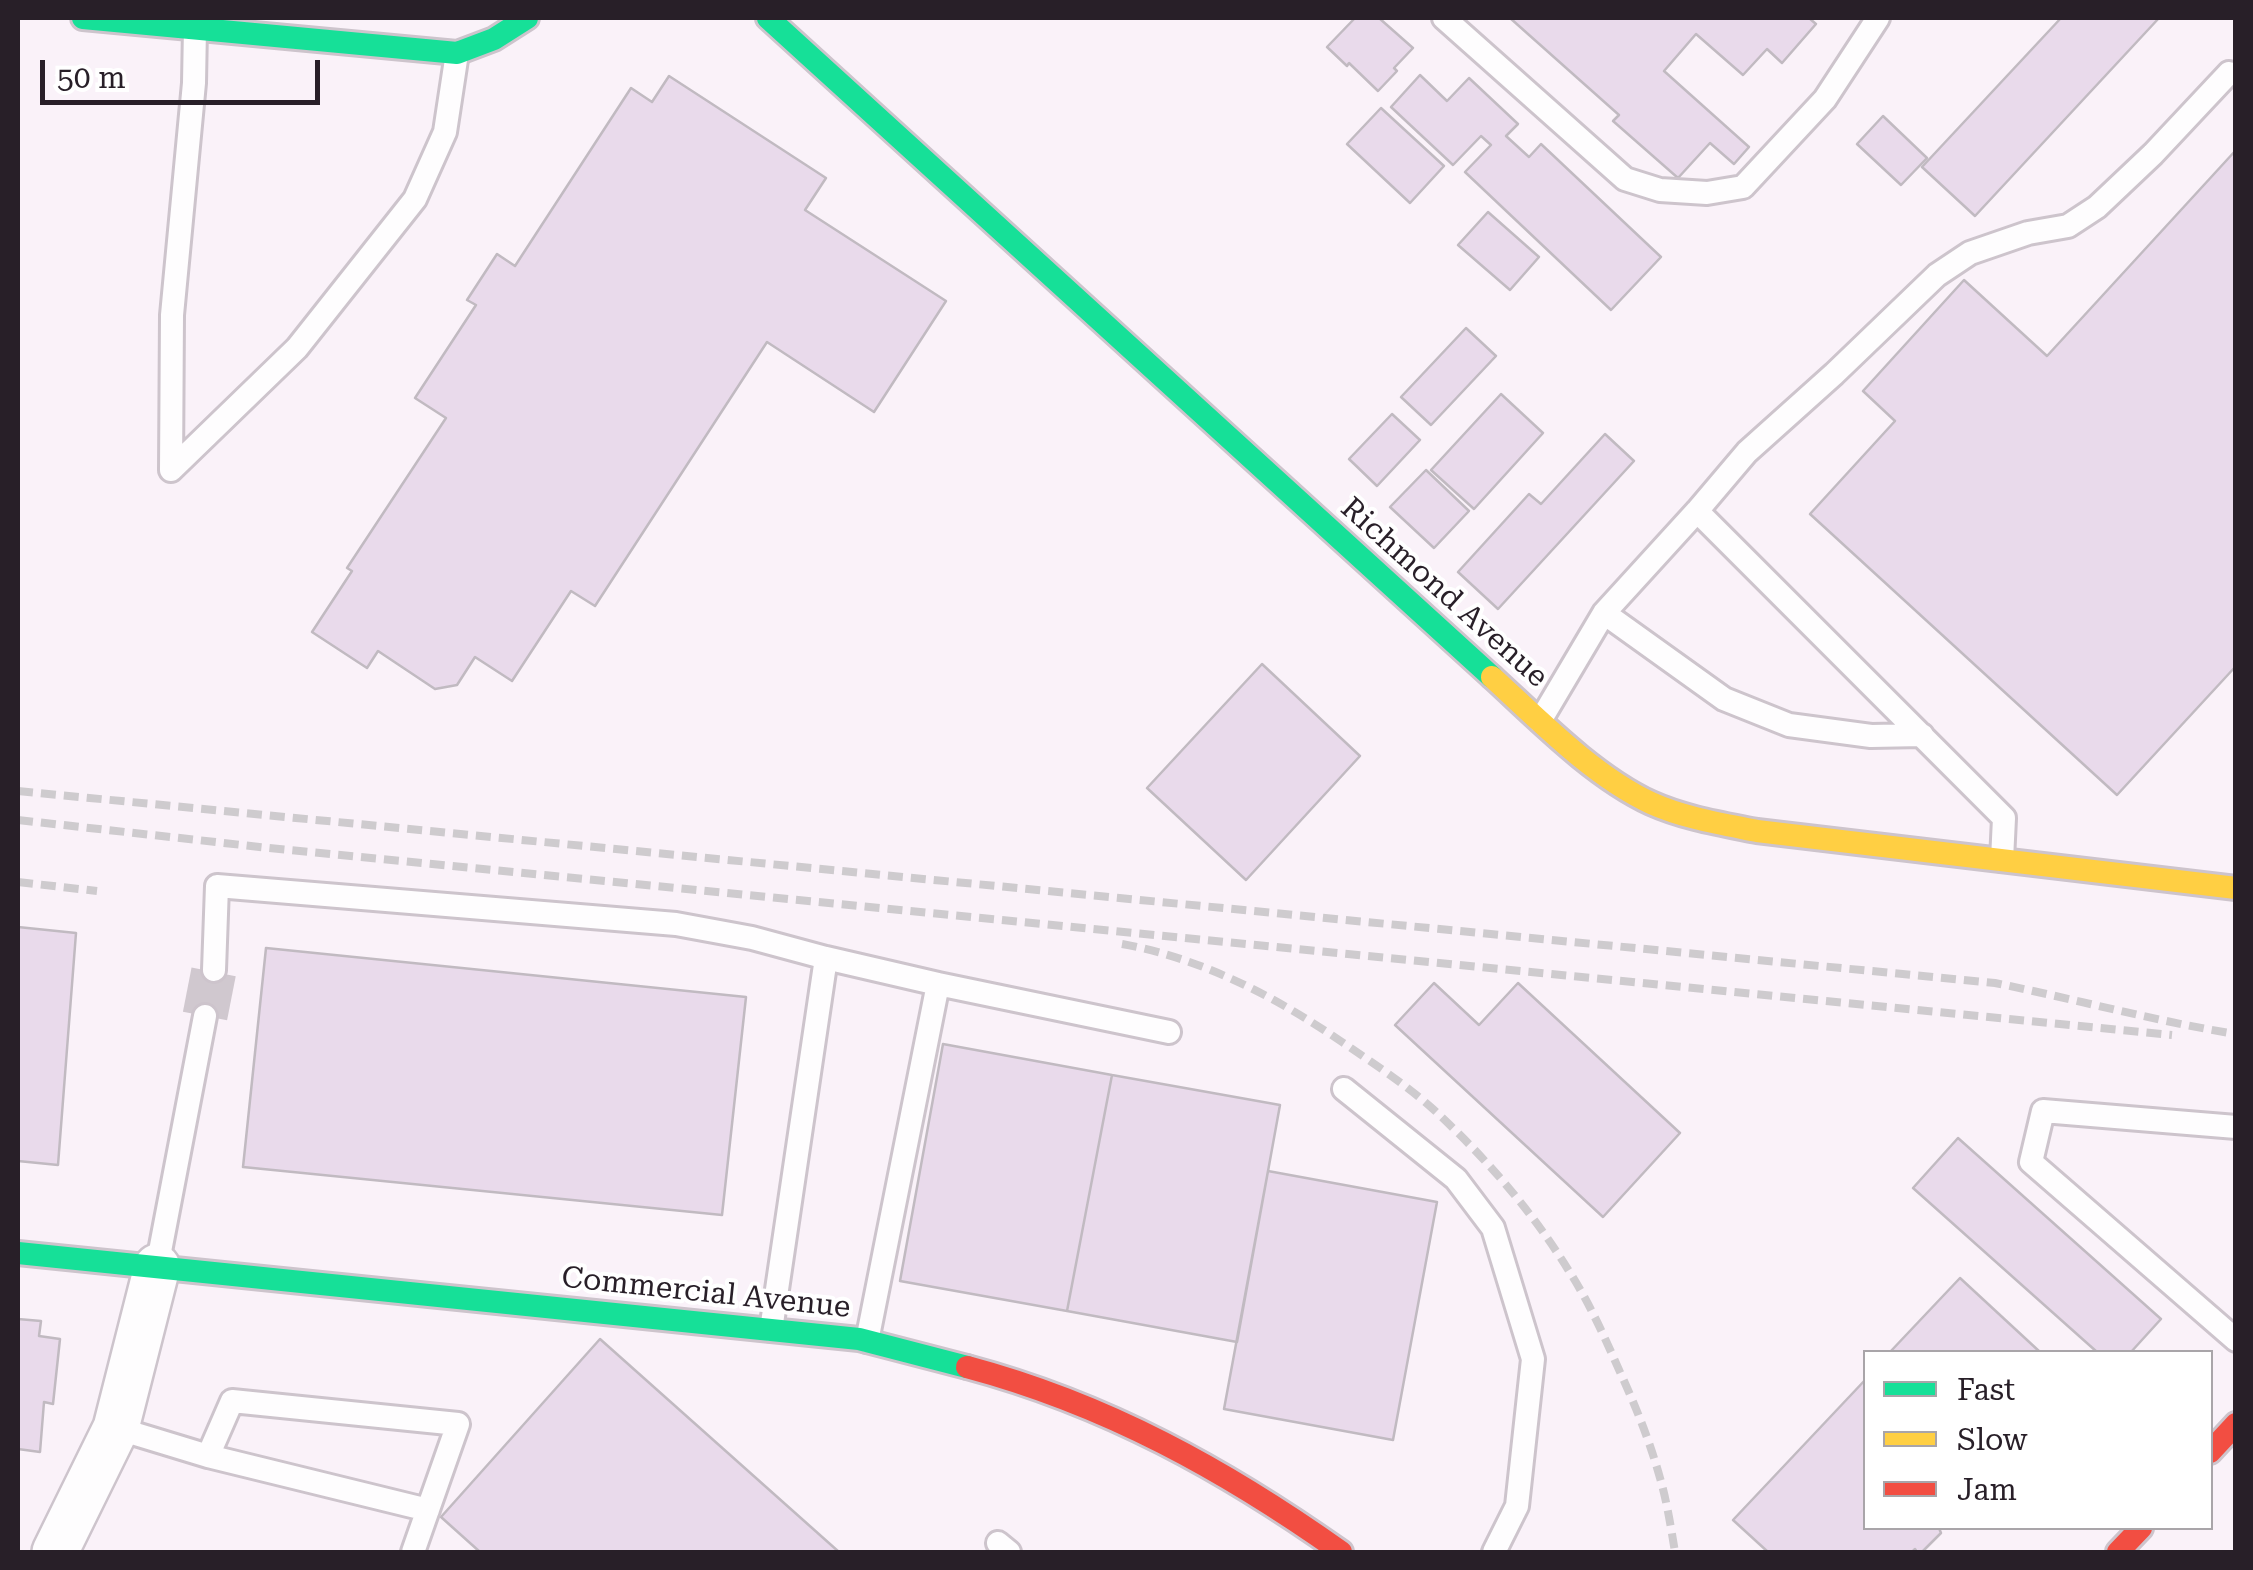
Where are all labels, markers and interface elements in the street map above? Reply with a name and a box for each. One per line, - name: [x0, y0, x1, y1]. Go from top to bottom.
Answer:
- scale bar: [45, 40, 325, 102]
- text: 50 m: [57, 60, 126, 95]
- street label: Richmond Avenue: [1333, 491, 1555, 695]
- street label: Commercial Avenue: [560, 1260, 852, 1326]
- legend: [1863, 1350, 2213, 1530]
- text: Fast: [1957, 1372, 2015, 1407]
- text: Slow: [1957, 1422, 2028, 1457]
- text: Jam: [1957, 1472, 2017, 1507]

